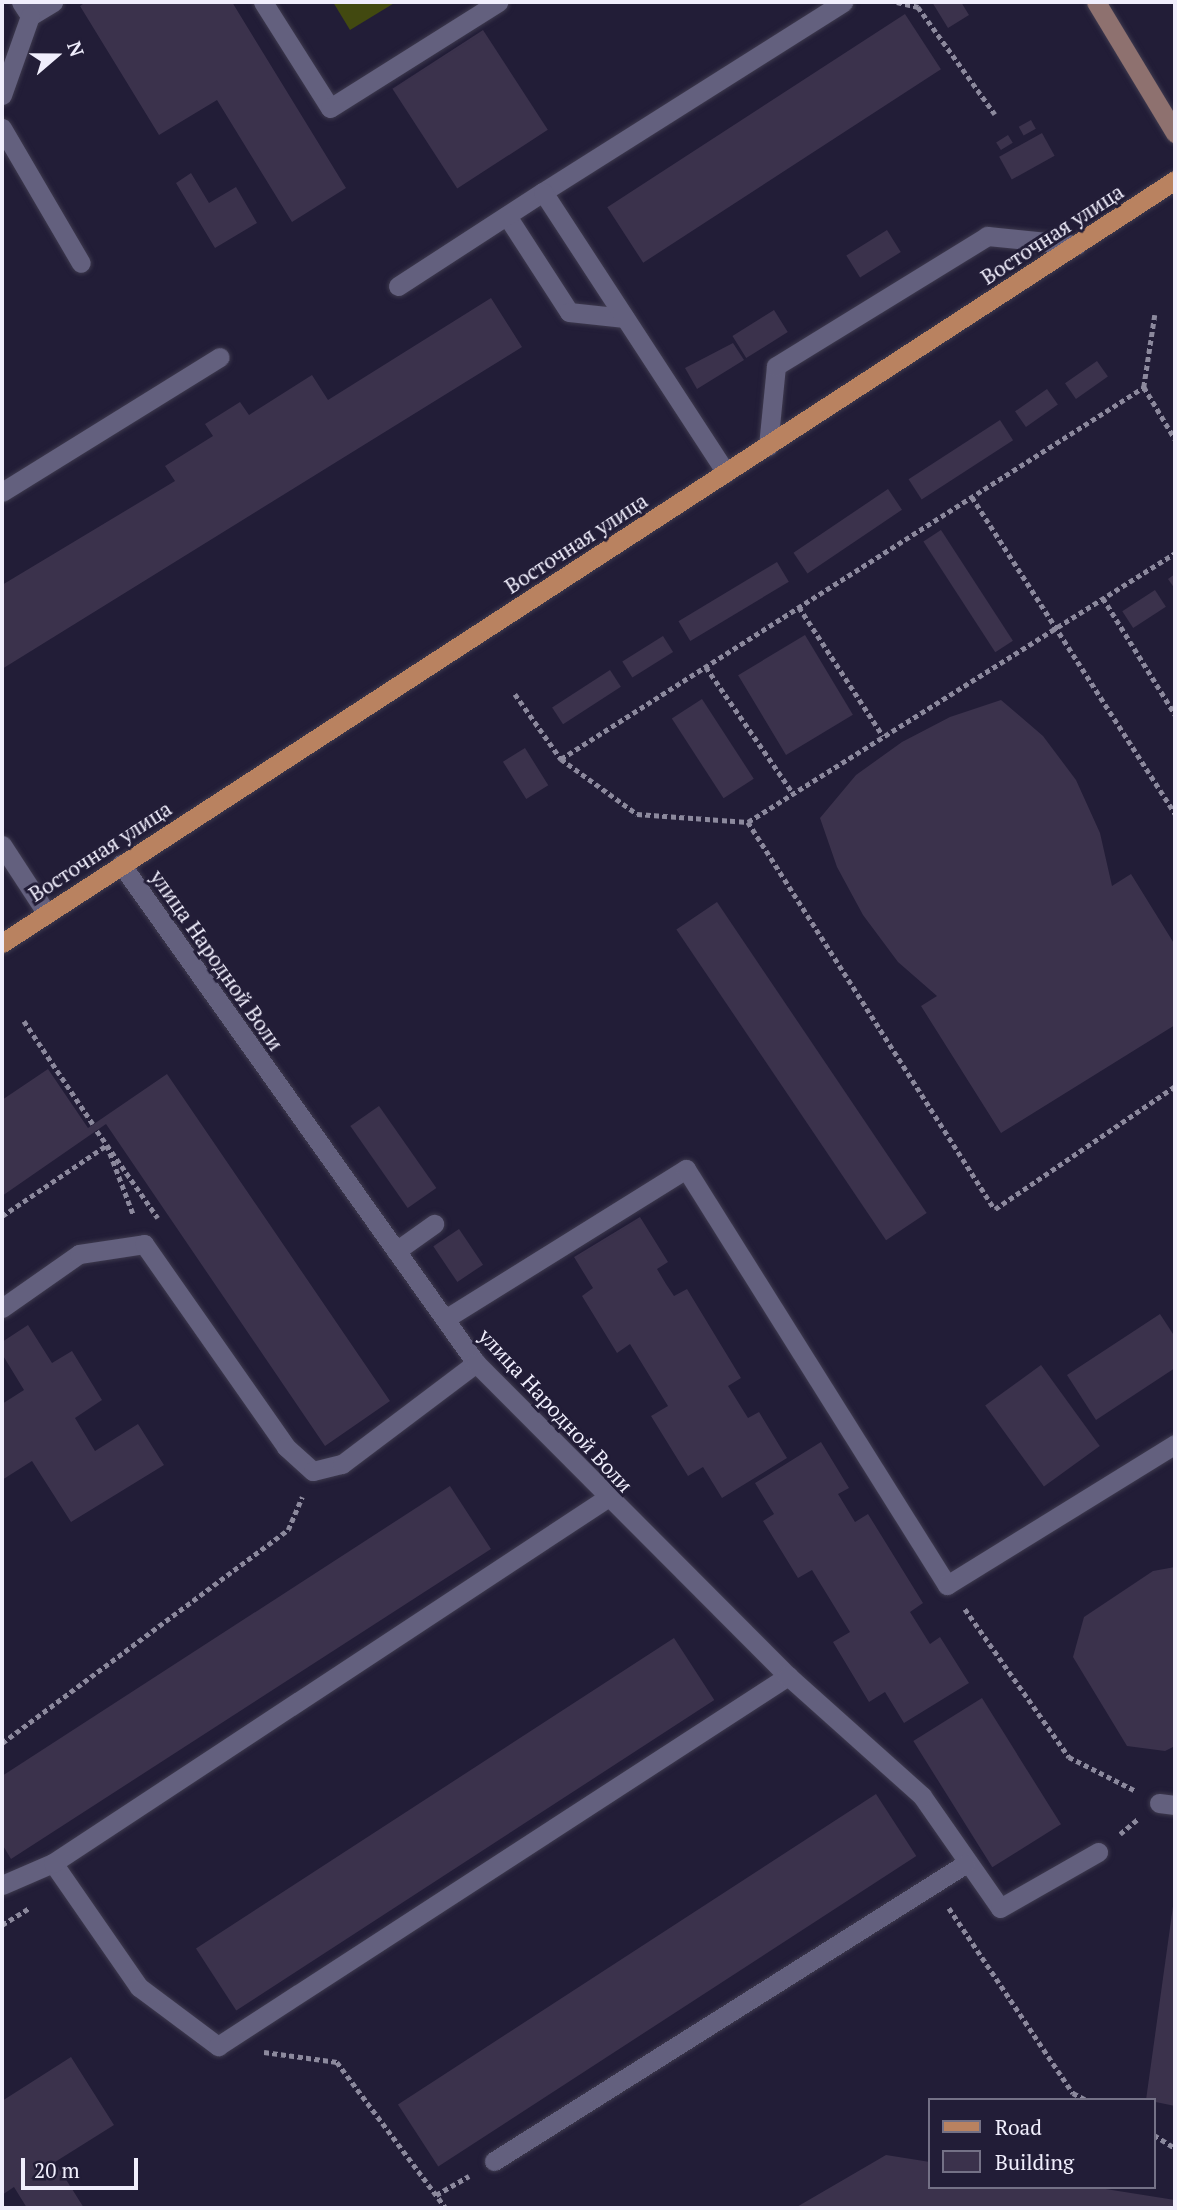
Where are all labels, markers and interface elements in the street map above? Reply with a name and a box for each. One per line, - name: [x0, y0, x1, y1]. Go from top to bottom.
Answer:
- north arrow: [21, 21, 91, 91]
- text: N: [62, 38, 90, 60]
- street label: Восточная улица: [976, 179, 1128, 289]
- street label: Восточная улица: [500, 488, 652, 598]
- street label: Восточная улица: [24, 796, 176, 906]
- street label: улица Народной Воли: [145, 865, 289, 1055]
- street label: улица Народной Воли: [474, 1323, 638, 1497]
- legend: [928, 2098, 1156, 2189]
- text: Road: [995, 2113, 1042, 2141]
- scale bar: [24, 2144, 142, 2188]
- text: Building: [995, 2148, 1074, 2176]
- text: 20 m: [34, 2156, 80, 2184]

